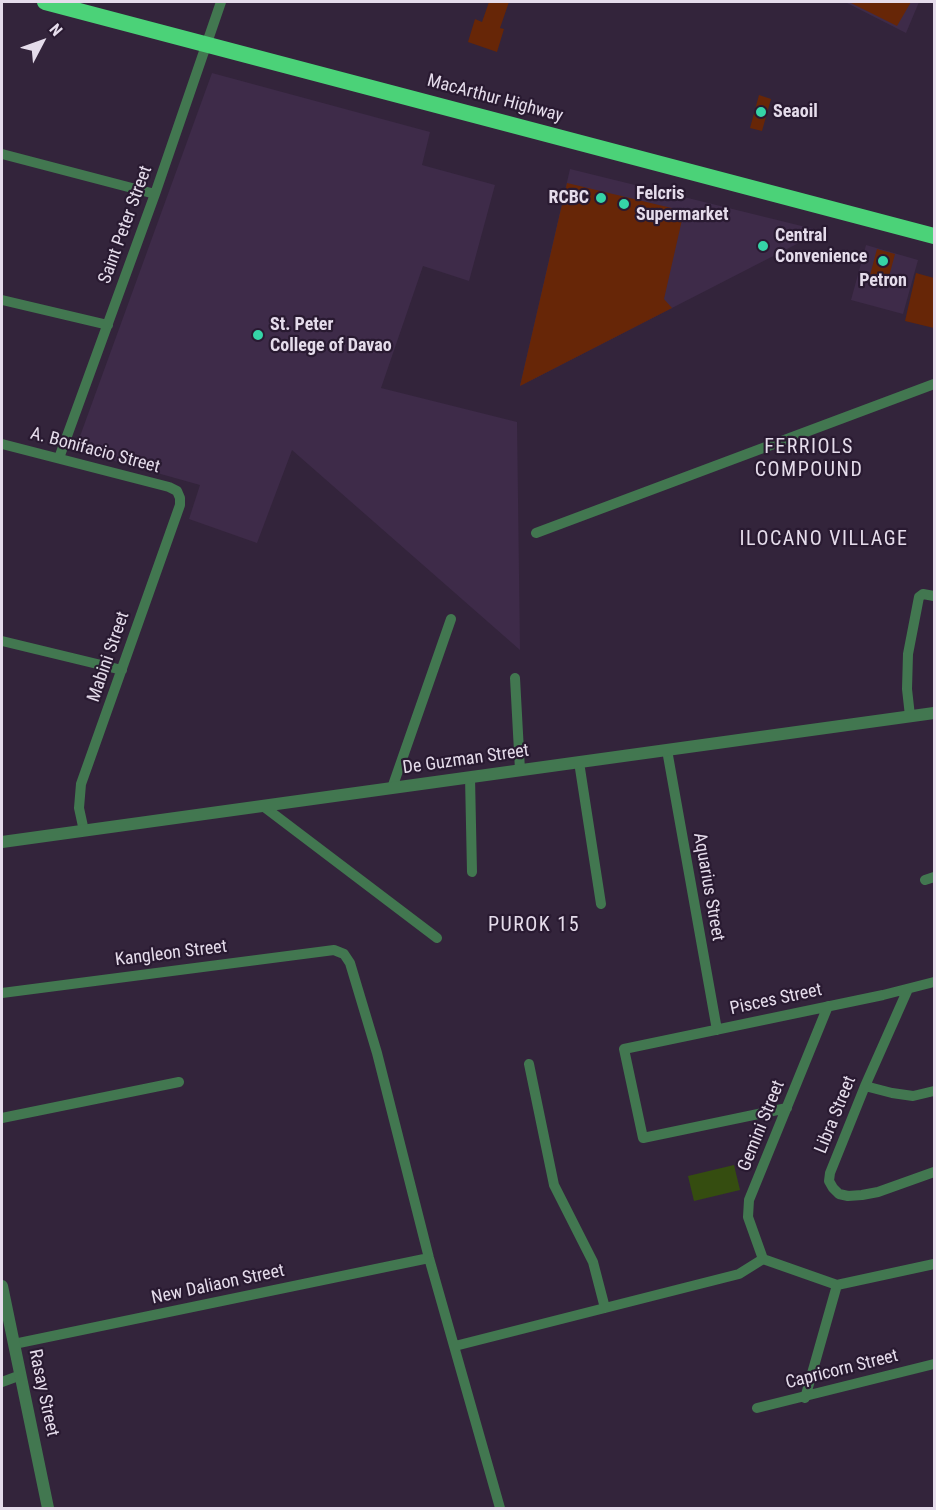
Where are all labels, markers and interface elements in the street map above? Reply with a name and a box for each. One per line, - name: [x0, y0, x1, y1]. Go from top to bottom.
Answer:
- north arrow: [12, 12, 72, 72]
- text: N: [46, 20, 66, 40]
- street label: MacArthur Highway: [425, 70, 565, 128]
- place label: Seaoil: [773, 101, 818, 123]
- marker: Seaoil: [754, 105, 768, 119]
- street label: Saint Peter Street: [95, 163, 157, 287]
- place label: Felcris Supermarket: [636, 183, 728, 226]
- place label: RCBC: [548, 187, 589, 209]
- marker: RCBC: [594, 191, 608, 205]
- marker: Felcris Supermarket: [617, 197, 631, 211]
- place label: Central Convenience: [775, 225, 867, 268]
- marker: Central Convenience: [756, 239, 770, 253]
- marker: Petron: [876, 254, 890, 268]
- place label: Petron: [859, 270, 907, 292]
- place label: St. Peter College of Davao: [270, 314, 392, 356]
- marker: St. Peter College of Davao: [251, 328, 265, 342]
- street label: A. Bonifacio Street: [28, 423, 162, 479]
- district label: FERRIOLS COMPOUND: [755, 436, 863, 483]
- district label: ILOCANO VILLAGE: [740, 528, 908, 552]
- street label: Mabini Street: [83, 609, 135, 705]
- street label: De Guzman Street: [401, 740, 531, 780]
- street label: Aquarius Street: [688, 831, 728, 943]
- district label: PUROK 15: [488, 914, 580, 938]
- street label: Kangleon Street: [114, 936, 228, 972]
- street label: Pisces Street: [728, 980, 824, 1020]
- street label: Libra Street: [811, 1073, 861, 1157]
- street label: Gemini Street: [734, 1077, 790, 1175]
- street label: New Daliaon Street: [150, 1260, 286, 1310]
- street label: Capricorn Street: [784, 1346, 900, 1394]
- street label: Rasay Street: [23, 1347, 63, 1439]

